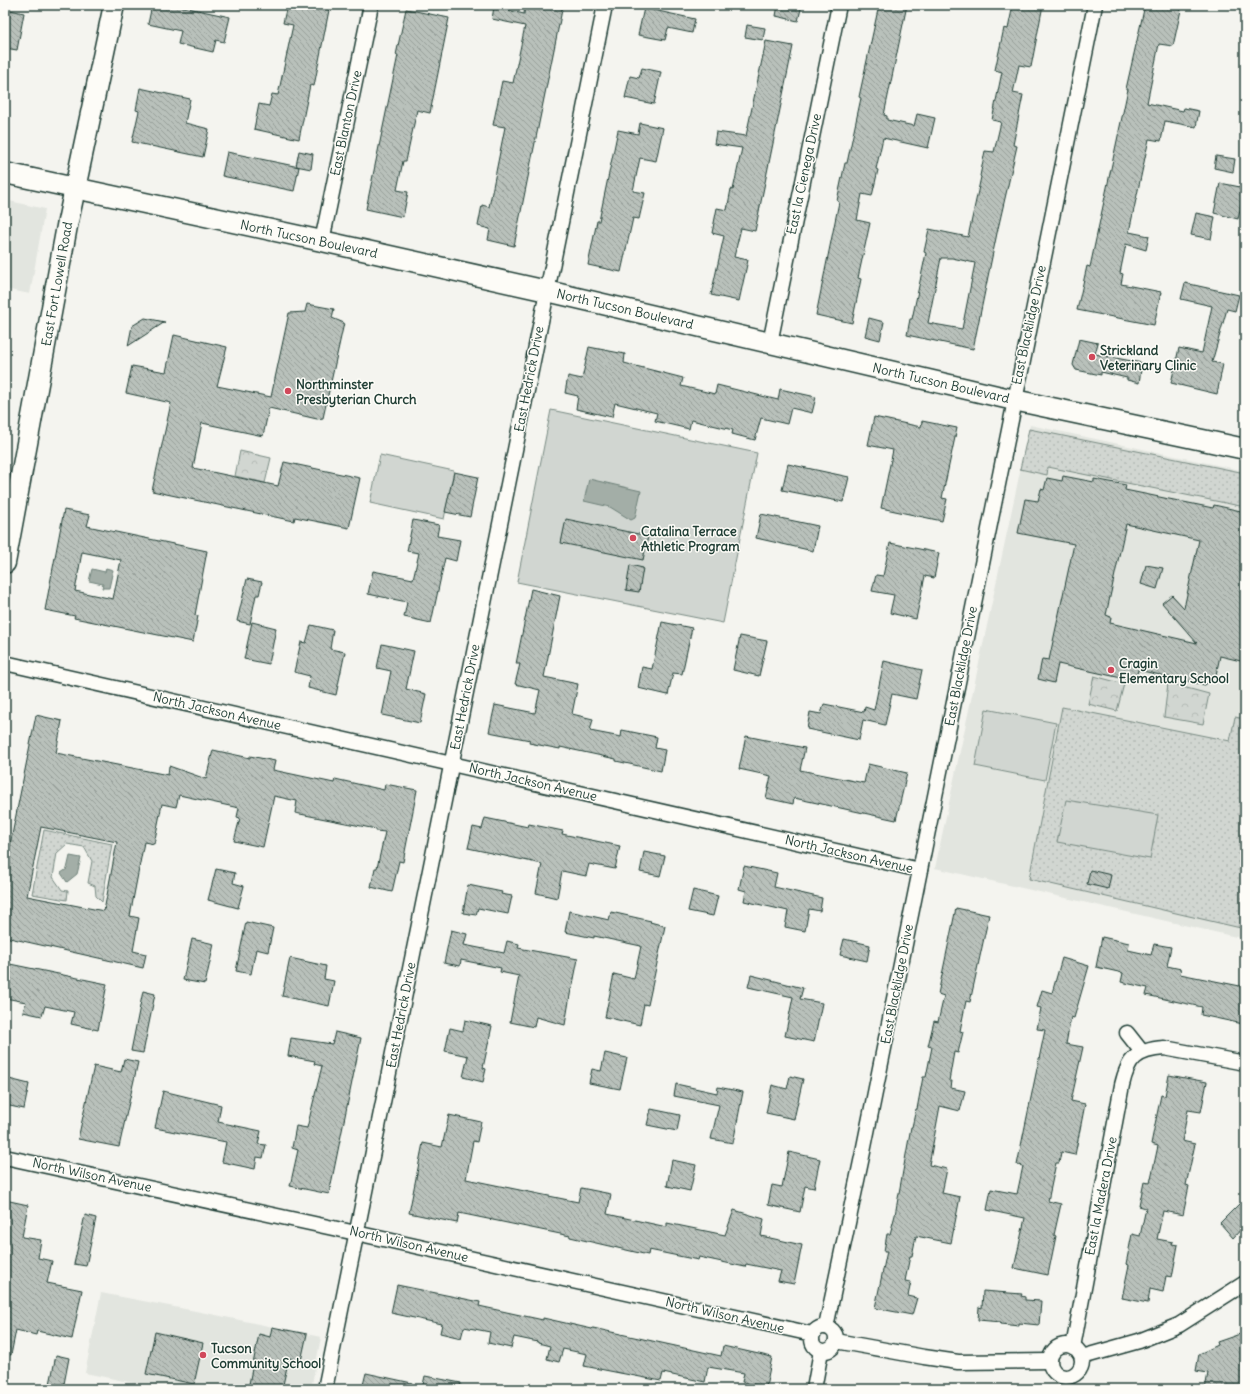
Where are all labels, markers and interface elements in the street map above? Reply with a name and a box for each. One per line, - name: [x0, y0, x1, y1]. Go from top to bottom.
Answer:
- street label: East Blanton Drive: [327, 69, 365, 177]
- street label: East la Cienega Drive: [783, 112, 825, 236]
- street label: North Tucson Boulevard: [239, 216, 380, 262]
- street label: East Fort Lowell Road: [38, 220, 76, 348]
- street label: East Blacklidge Drive: [1008, 264, 1050, 386]
- street label: North Tucson Boulevard: [555, 285, 695, 333]
- street label: East Hedrick Drive: [510, 325, 548, 433]
- place label: Strickland Veterinary Clinic: [1100, 342, 1197, 374]
- marker: Strickland Veterinary Clinic: [1087, 352, 1097, 362]
- street label: North Tucson Boulevard: [871, 359, 1011, 407]
- place label: Northminster Presbyterian Church: [296, 376, 417, 408]
- marker: Northminster Presbyterian Church: [283, 386, 293, 396]
- place label: Catalina Terrace Athletic Program: [641, 523, 740, 555]
- marker: Catalina Terrace Athletic Program: [628, 533, 638, 543]
- street label: East Blacklidge Drive: [941, 605, 981, 727]
- street label: East Hedrick Drive: [446, 643, 484, 751]
- place label: Cragin Elementary School: [1119, 655, 1229, 687]
- marker: Cragin Elementary School: [1106, 665, 1116, 675]
- street label: North Jackson Avenue: [151, 688, 283, 734]
- street label: North Jackson Avenue: [467, 759, 599, 805]
- street label: North Jackson Avenue: [783, 831, 915, 877]
- street label: East Blacklidge Drive: [877, 923, 917, 1045]
- street label: East Hedrick Drive: [382, 961, 420, 1069]
- street label: East la Madera Drive: [1081, 1135, 1121, 1257]
- street label: North Wilson Avenue: [31, 1154, 153, 1196]
- street label: North Wilson Avenue: [348, 1222, 470, 1266]
- street label: North Wilson Avenue: [664, 1293, 786, 1337]
- place label: Tucson Community School: [211, 1340, 321, 1372]
- marker: Tucson Community School: [198, 1350, 208, 1360]

